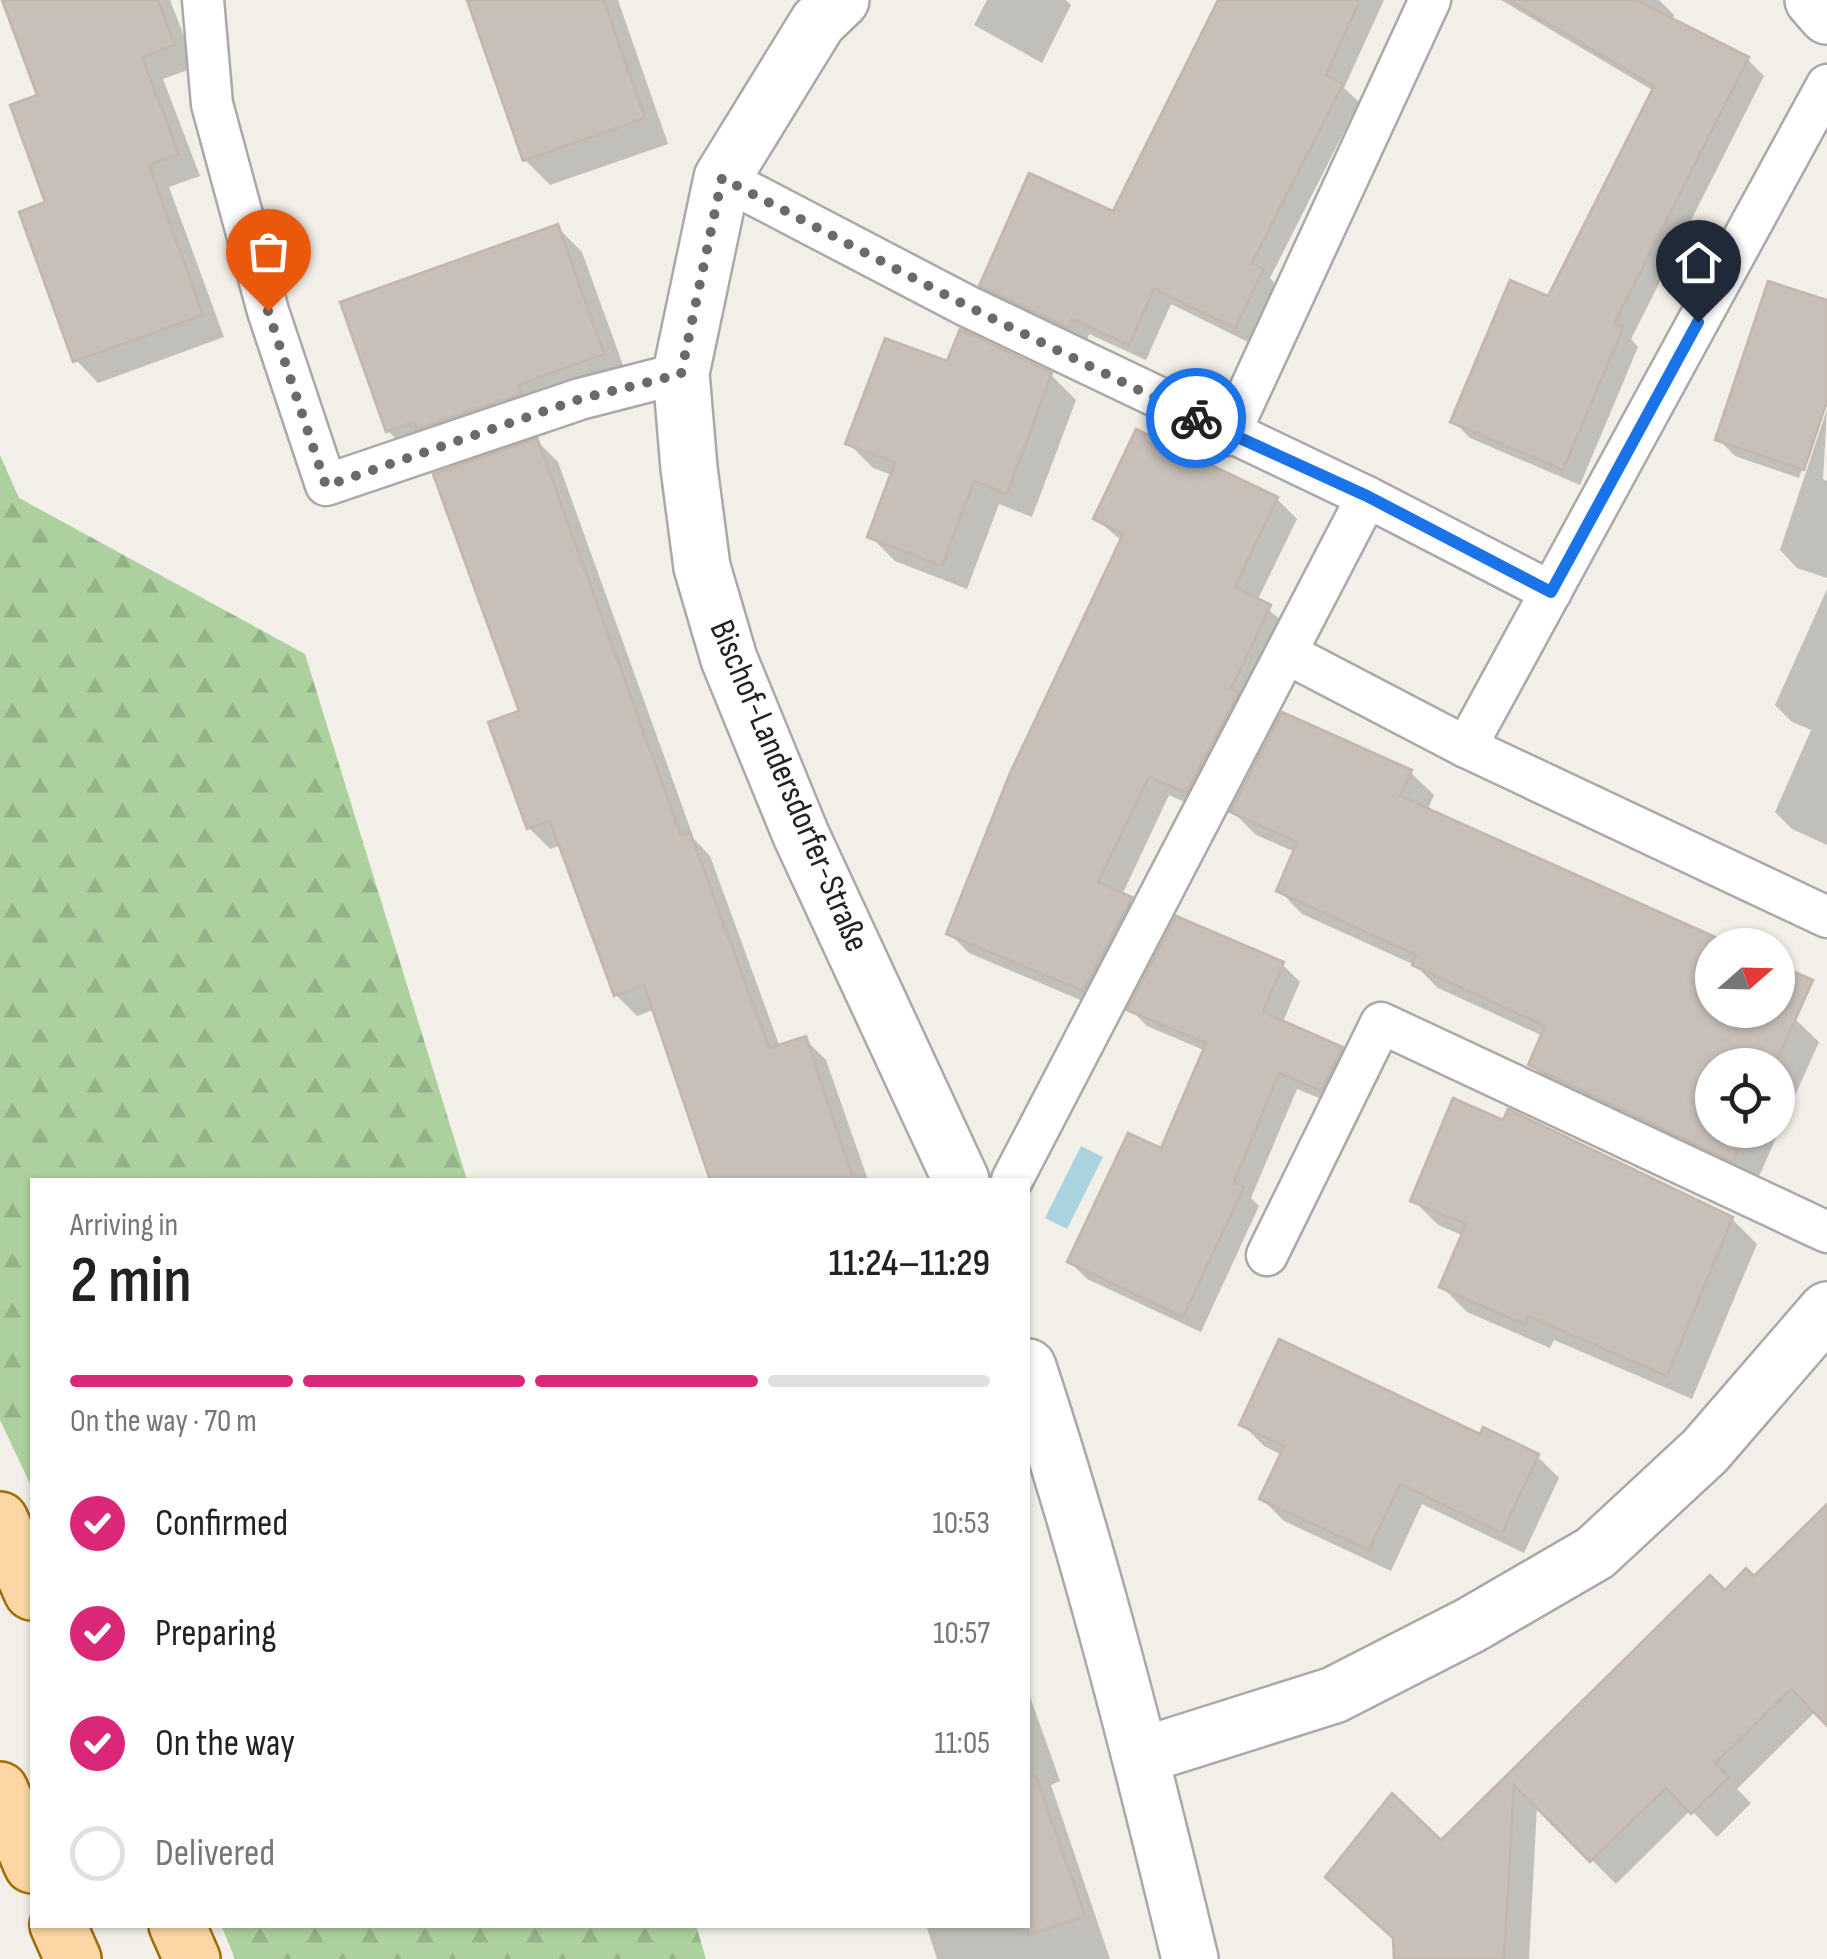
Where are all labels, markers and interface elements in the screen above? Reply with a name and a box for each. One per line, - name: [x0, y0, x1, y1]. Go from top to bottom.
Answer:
- pin: [226, 209, 311, 312]
- pin: [1656, 220, 1741, 323]
- icon: bag: [241, 224, 296, 279]
- icon: home: [1671, 235, 1726, 290]
- courier: [1146, 368, 1246, 468]
- icon: bike: [1169, 391, 1224, 446]
- street label: Bischof-Landersdorfer-Straße: [700, 614, 878, 958]
- north arrow: [1695, 928, 1795, 1028]
- map controls: [1695, 928, 1795, 1148]
- button: locate: [1695, 1048, 1795, 1148]
- text: Arriving in: [70, 1206, 178, 1245]
- text: 11:24–11:29: [829, 1241, 990, 1286]
- text: 2 min: [70, 1243, 192, 1321]
- text: On the way · 70 m: [70, 1402, 257, 1441]
- icon: check: [70, 1496, 125, 1551]
- text: Confirmed: [155, 1501, 288, 1546]
- text: 10:53: [933, 1504, 990, 1543]
- icon: check: [70, 1606, 125, 1661]
- text: Preparing: [155, 1611, 276, 1656]
- text: 10:57: [933, 1614, 990, 1653]
- icon: check: [70, 1716, 125, 1771]
- text: On the way: [155, 1721, 295, 1766]
- text: 11:05: [934, 1724, 990, 1763]
- text: Delivered: [155, 1831, 275, 1876]

